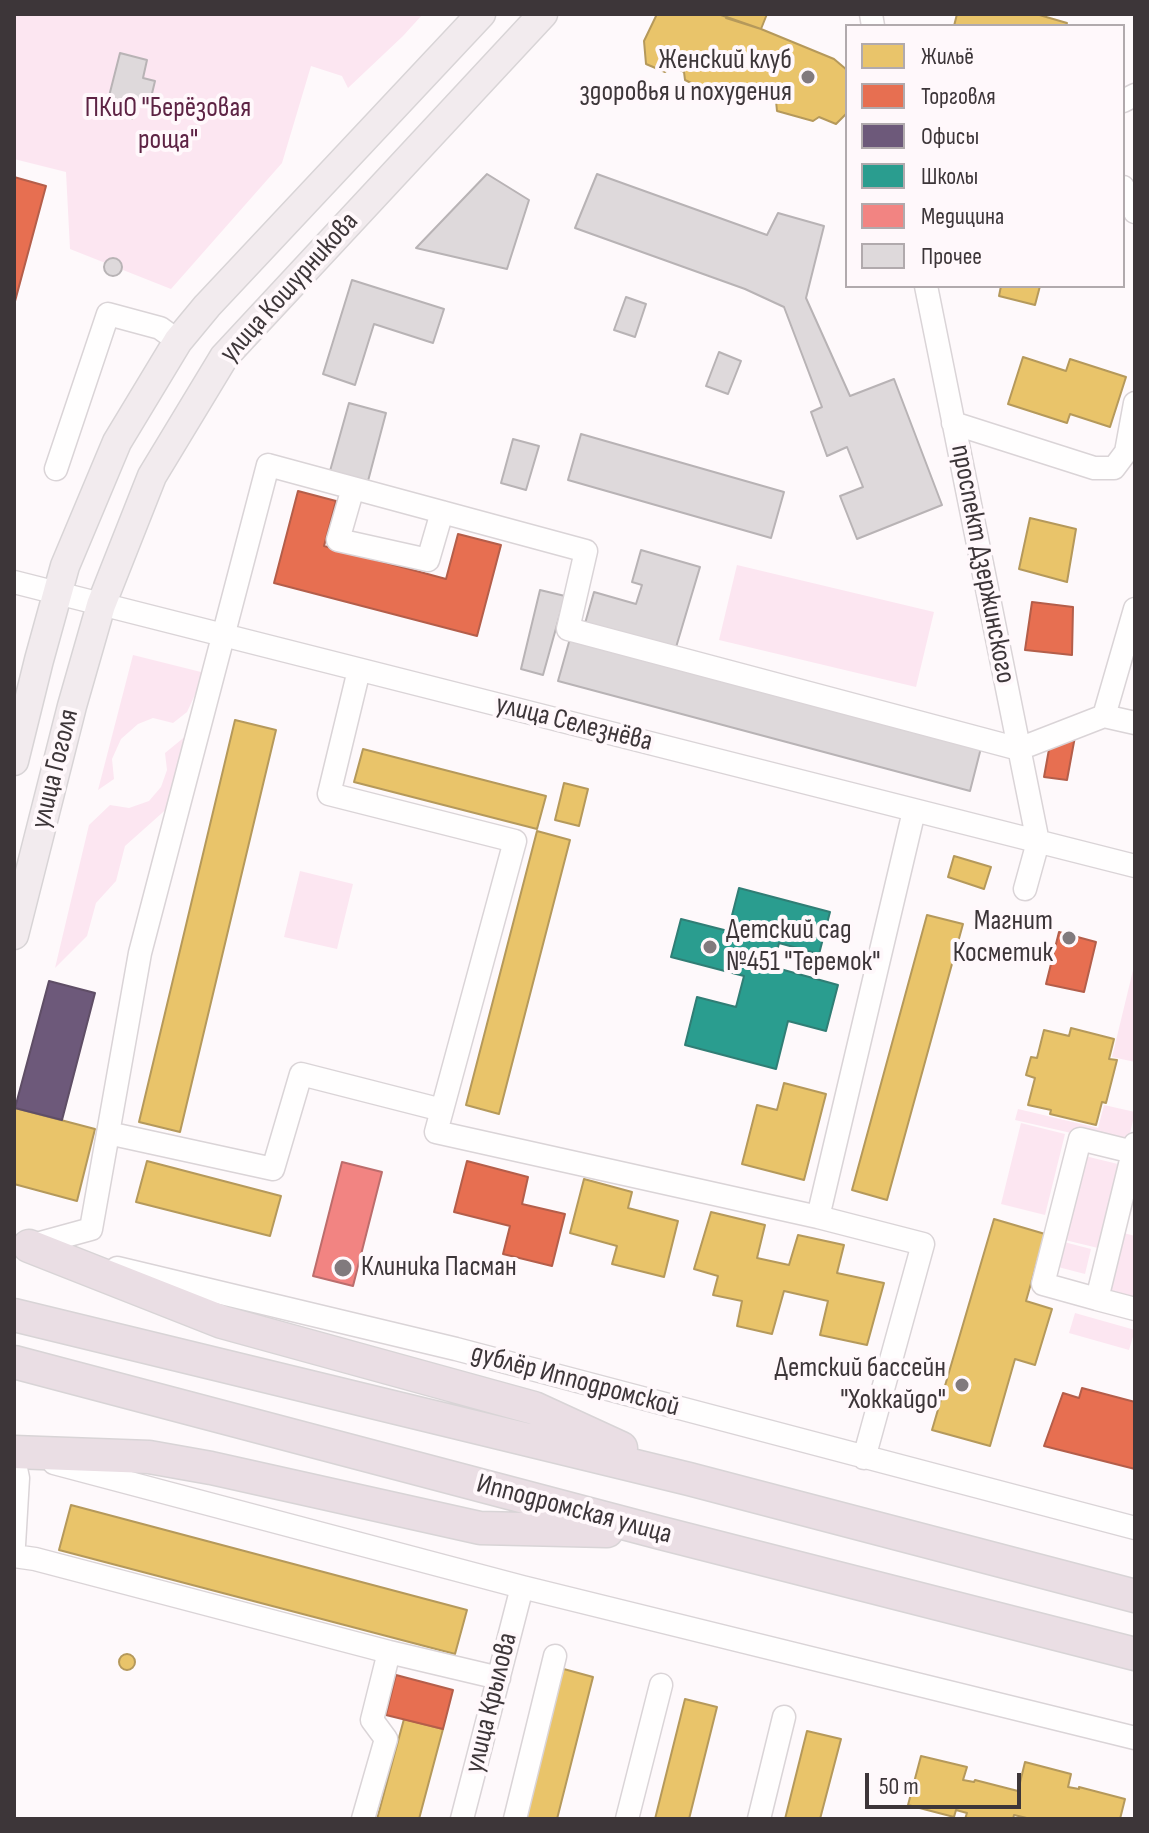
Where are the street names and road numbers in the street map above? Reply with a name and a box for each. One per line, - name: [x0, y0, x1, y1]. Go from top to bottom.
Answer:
- street label: улица Кошурникова: [214, 206, 366, 370]
- street label: проспект Дзержинского: [942, 442, 1022, 686]
- street label: улица Селезнёва: [492, 688, 656, 760]
- street label: улица Гоголя: [25, 706, 87, 832]
- street label: дублёр Ипподромской: [467, 1337, 683, 1425]
- street label: Ипподромская улица: [473, 1468, 675, 1552]
- street label: улица Крылова: [458, 1630, 526, 1776]

